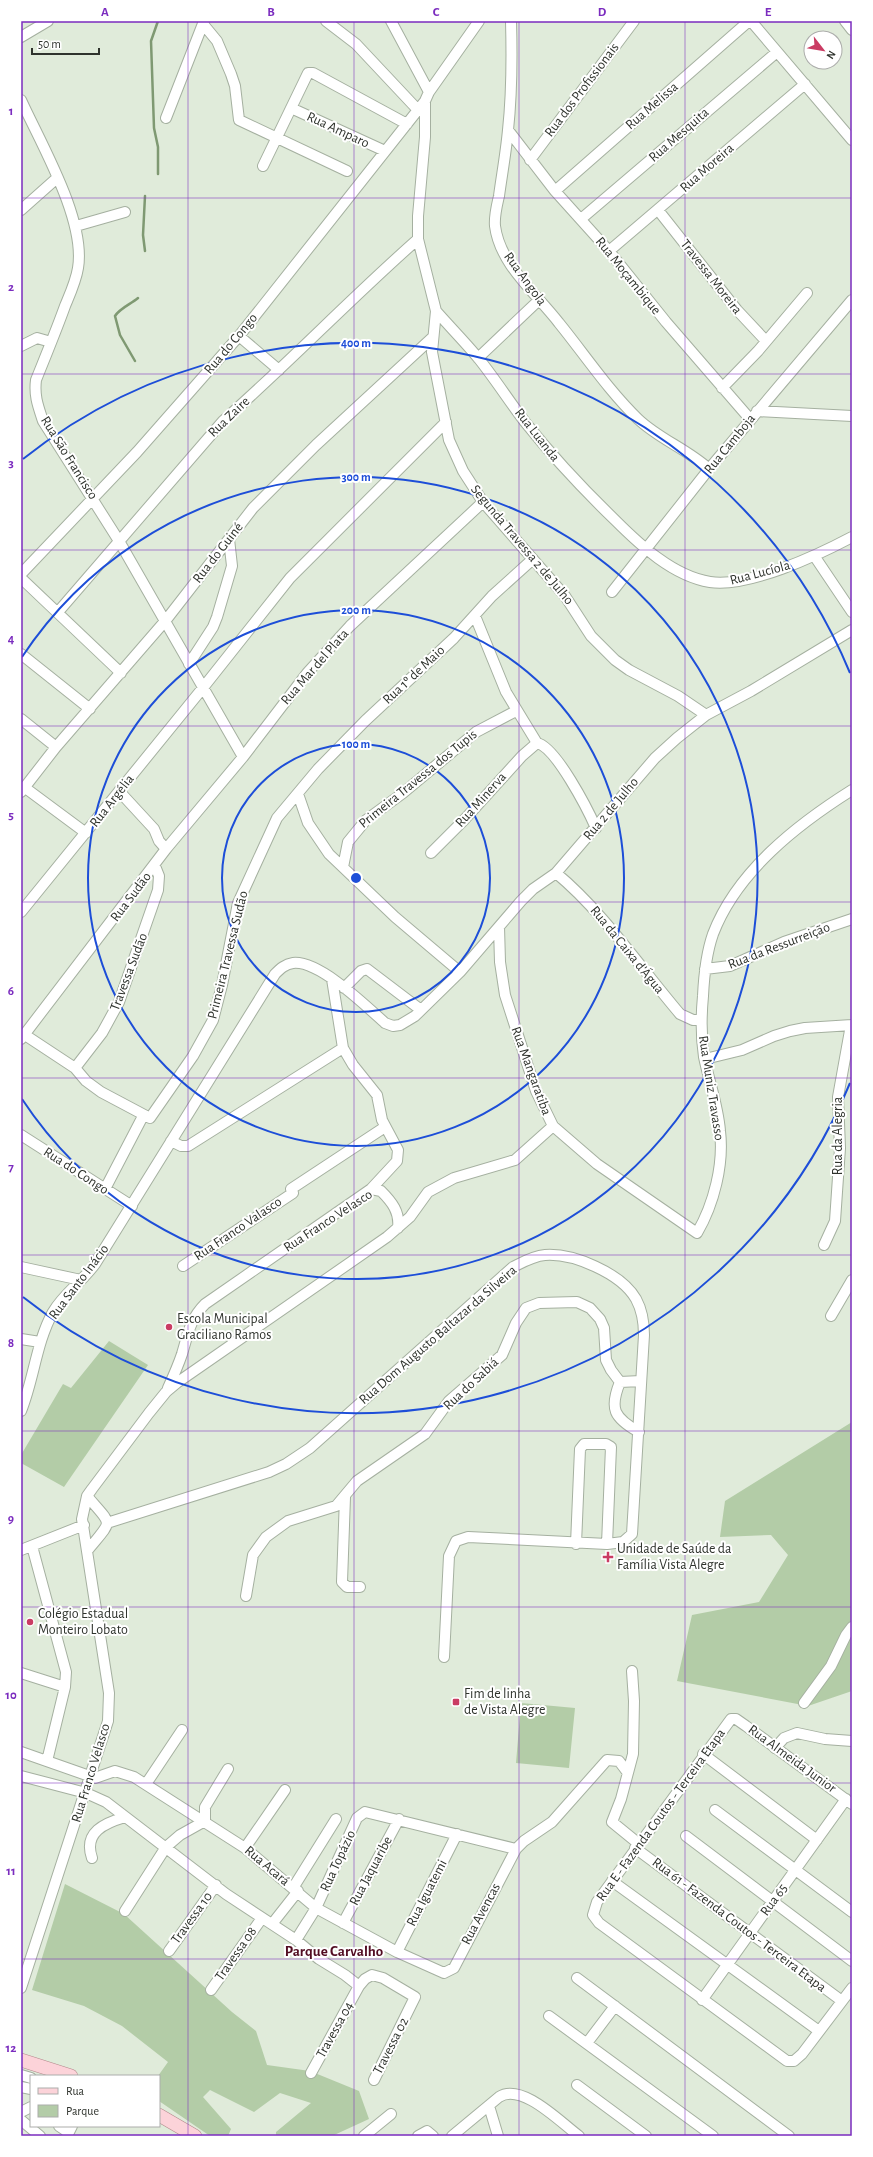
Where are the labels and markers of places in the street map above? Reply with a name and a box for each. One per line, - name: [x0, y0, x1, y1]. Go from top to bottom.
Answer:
- centre of rings: [349, 871, 363, 885]
- place label: Escola Municipal Graciliano Ramos: [177, 1312, 271, 1342]
- marker: Escola Municipal Graciliano Ramos: [164, 1322, 174, 1332]
- place label: Unidade de Saúde da Família Vista Alegre: [617, 1542, 732, 1572]
- marker: Unidade de Saúde da Família Vista Alegre: [602, 1551, 614, 1563]
- place label: Colégio Estadual Monteiro Lobato: [38, 1607, 128, 1637]
- marker: Colégio Estadual Monteiro Lobato: [25, 1617, 35, 1627]
- place label: Fim de linha de Vista Alegre: [464, 1687, 545, 1717]
- marker: Fim de linha de Vista Alegre: [451, 1697, 461, 1707]

